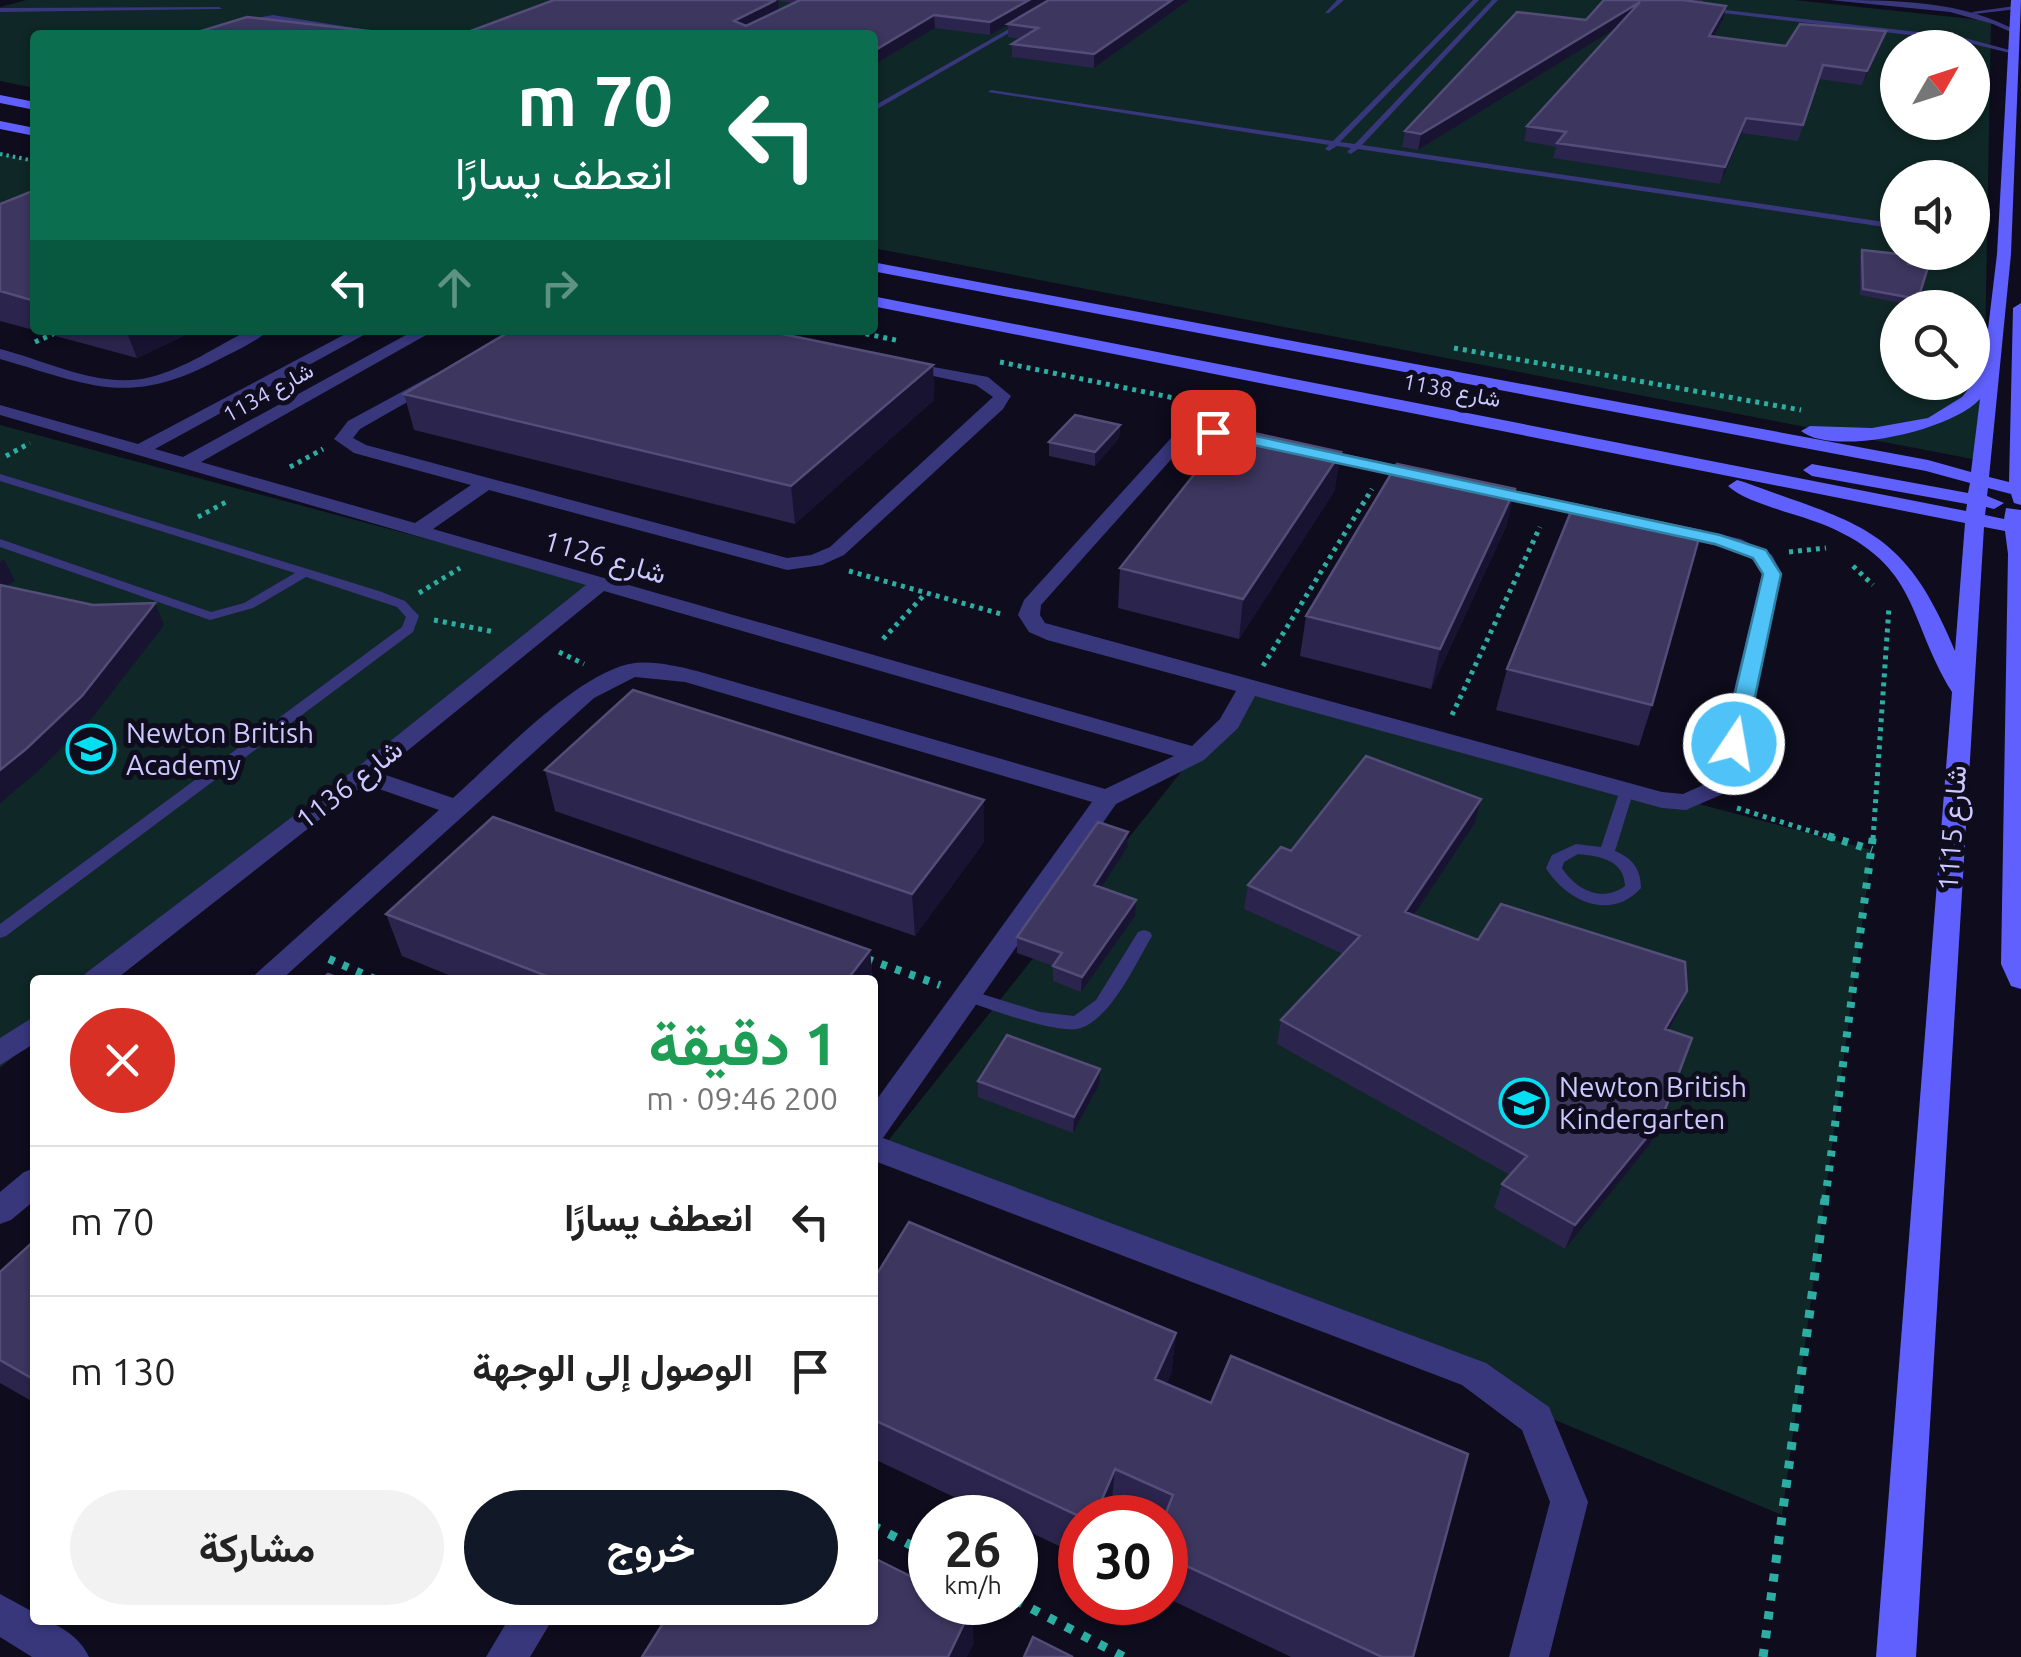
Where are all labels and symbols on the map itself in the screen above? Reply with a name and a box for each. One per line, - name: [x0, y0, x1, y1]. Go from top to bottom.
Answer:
- north arrow: [1880, 30, 1990, 140]
- street label: شارع 1134: [218, 357, 319, 429]
- street label: شارع 1138: [1401, 368, 1503, 414]
- pin: [1171, 390, 1256, 475]
- street label: شارع 1126: [539, 524, 670, 593]
- position arrow: [1682, 692, 1786, 796]
- place label: Newton British Academy: [126, 717, 314, 780]
- school or university icon: Newton British Academy: [65, 723, 117, 775]
- street label: شارع 1136: [290, 733, 410, 838]
- street label: شارع 1115: [1932, 764, 1975, 892]
- place label: Newton British Kindergarten: [1559, 1071, 1747, 1134]
- school or university icon: Newton British Kindergarten: [1498, 1077, 1550, 1129]
- speed limit sign: 30: [1058, 1495, 1188, 1625]

